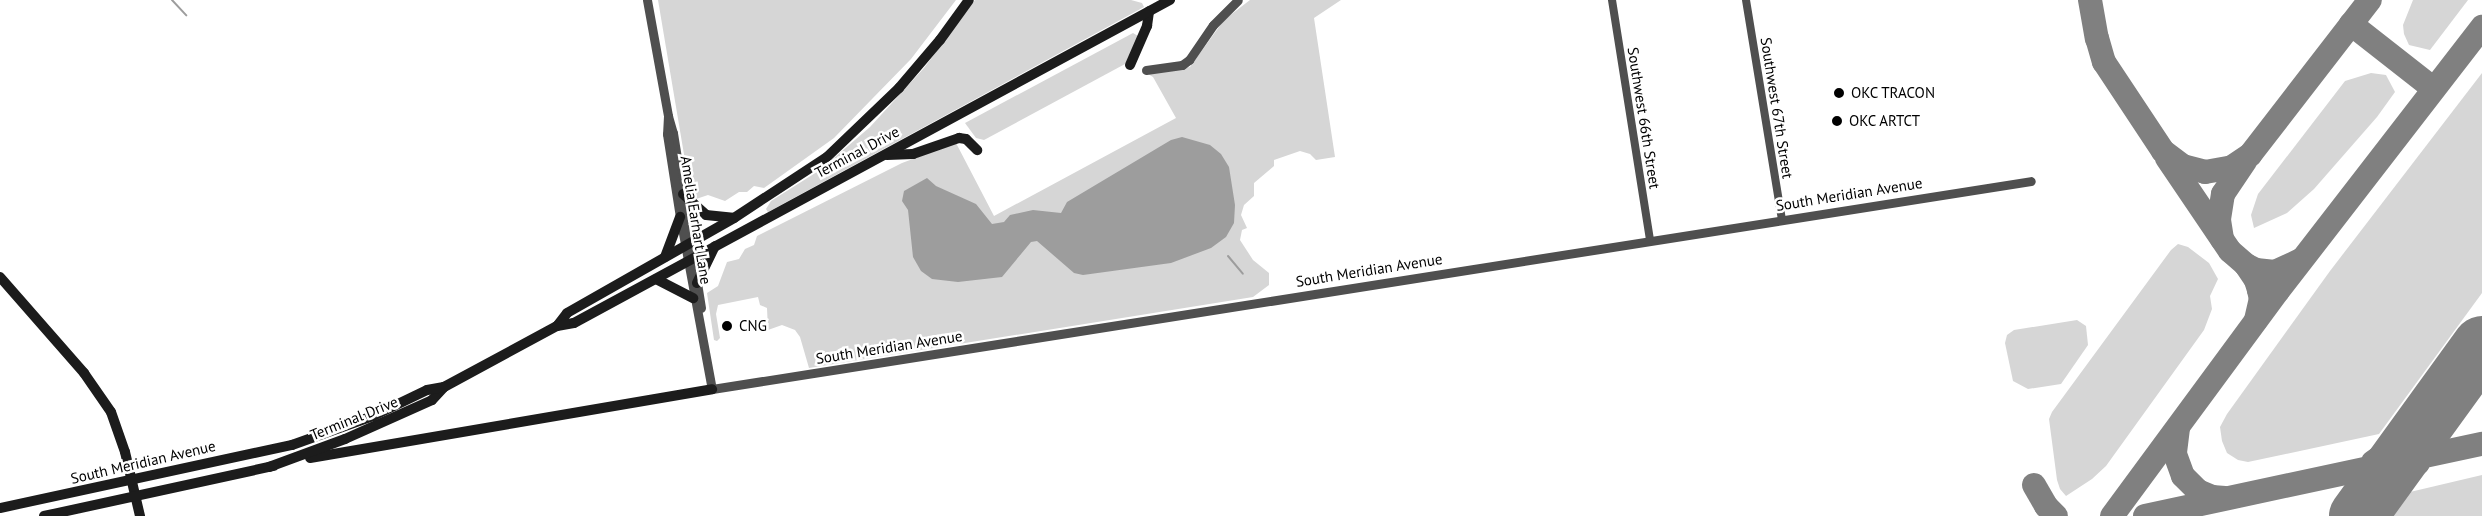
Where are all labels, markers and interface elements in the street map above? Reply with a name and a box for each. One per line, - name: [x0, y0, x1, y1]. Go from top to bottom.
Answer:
- street label: Southwest 67th Street: [1757, 36, 1797, 180]
- street label: Southwest 66th Street: [1624, 46, 1664, 190]
- place label: OKC TRACON: [1851, 84, 1936, 102]
- marker: OKC TRACON: [1832, 86, 1846, 100]
- place label: OKC ARTCT: [1849, 112, 1921, 130]
- marker: OKC ARTCT: [1830, 114, 1844, 128]
- street label: Terminal Drive: [812, 122, 902, 182]
- street label: Amelia Earhart Lane: [677, 154, 715, 286]
- street label: South Meridian Avenue: [1774, 173, 1924, 215]
- street label: South Meridian Avenue: [1294, 249, 1444, 291]
- place label: CNG: [739, 317, 767, 335]
- marker: CNG: [720, 319, 734, 333]
- street label: South Meridian Avenue: [814, 326, 964, 368]
- street label: Terminal Drive: [308, 392, 400, 444]
- street label: South Meridian Avenue: [69, 437, 217, 487]

